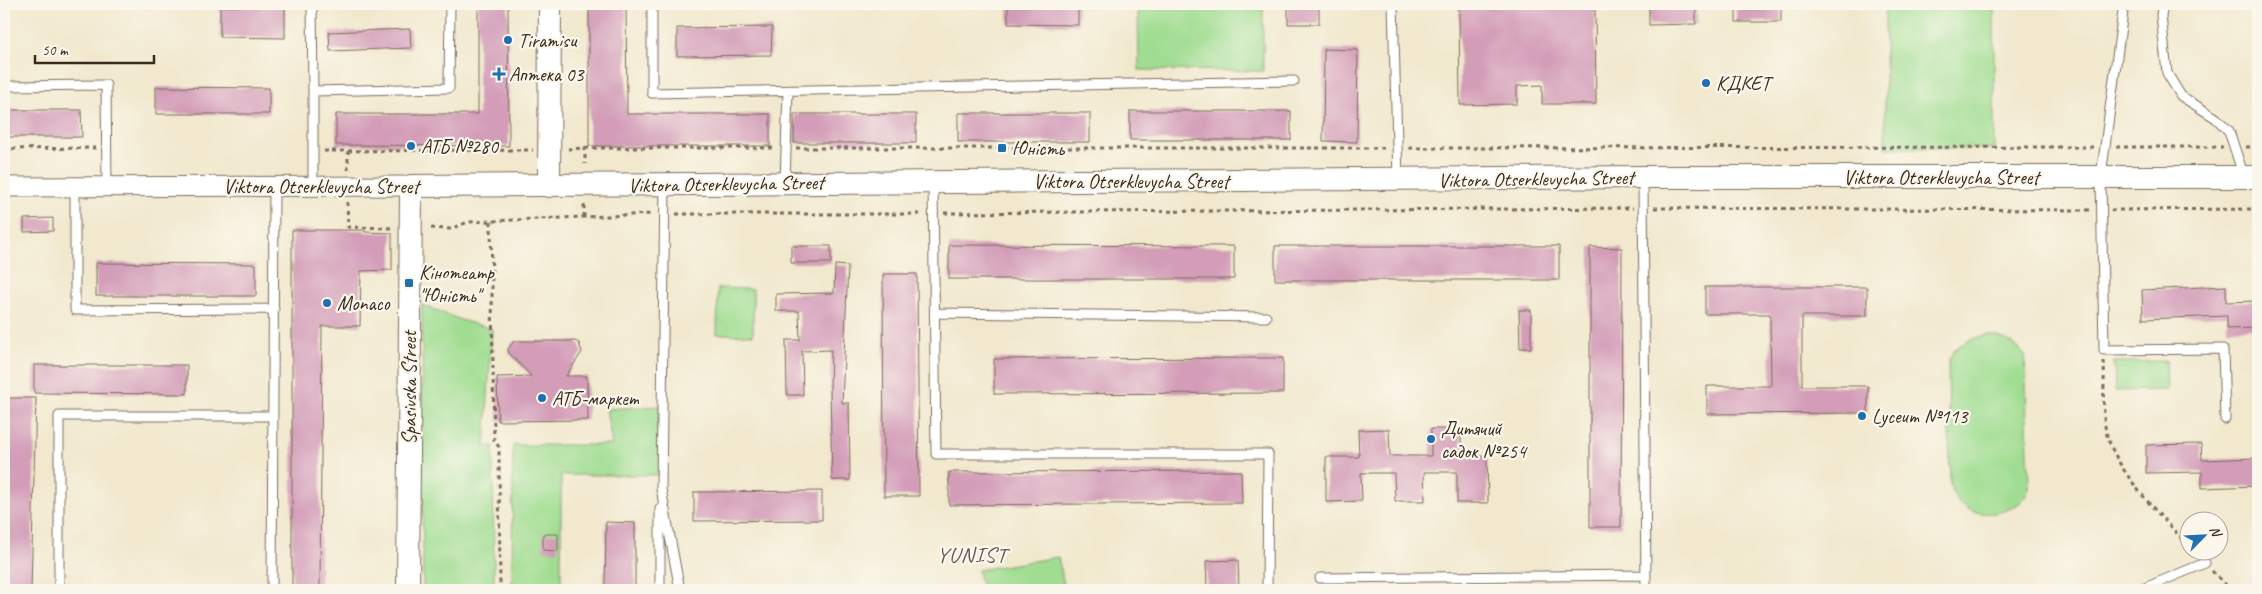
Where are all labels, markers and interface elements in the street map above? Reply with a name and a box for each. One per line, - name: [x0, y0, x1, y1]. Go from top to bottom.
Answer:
- place label: Tiramisu: [518, 28, 578, 53]
- scale bar: [35, 32, 154, 64]
- marker: Tiramisu: [502, 34, 514, 46]
- text: 50 m: [42, 41, 69, 60]
- place label: Аптека 03: [509, 62, 586, 87]
- marker: Аптека 03: [493, 68, 505, 80]
- place label: КДКЕТ: [1716, 71, 1774, 96]
- marker: КДКЕТ: [1700, 77, 1712, 89]
- place label: АТБ №280: [421, 134, 500, 159]
- place label: Юність: [1012, 136, 1066, 161]
- marker: АТБ №280: [405, 140, 417, 152]
- marker: Юність: [996, 142, 1008, 154]
- street label: Viktora Otserklevycha Street: [1438, 165, 1637, 193]
- street label: Viktora Otserklevycha Street: [1843, 165, 2042, 190]
- street label: Viktora Otserklevycha Street: [1033, 169, 1232, 194]
- street label: Viktora Otserklevycha Street: [628, 170, 827, 198]
- street label: Viktora Otserklevycha Street: [223, 174, 422, 199]
- place label: Кінотеатр "Юність": [419, 260, 495, 308]
- marker: Кінотеатр "Юність": [403, 277, 415, 289]
- place label: Monaco: [337, 291, 390, 316]
- marker: Monaco: [321, 297, 333, 309]
- street label: Spasivska Street: [397, 329, 422, 445]
- place label: АТБ-маркет: [552, 386, 640, 411]
- marker: АТБ-маркет: [536, 392, 548, 404]
- place label: Lyceum №113: [1872, 404, 1969, 429]
- marker: Lyceum №113: [1856, 410, 1868, 422]
- place label: Дитячий садок №254: [1441, 416, 1528, 464]
- marker: Дитячий садок №254: [1425, 433, 1437, 445]
- north arrow: [2180, 512, 2230, 562]
- text: N: [2206, 523, 2226, 540]
- district label: YUNIST: [937, 541, 1011, 569]

